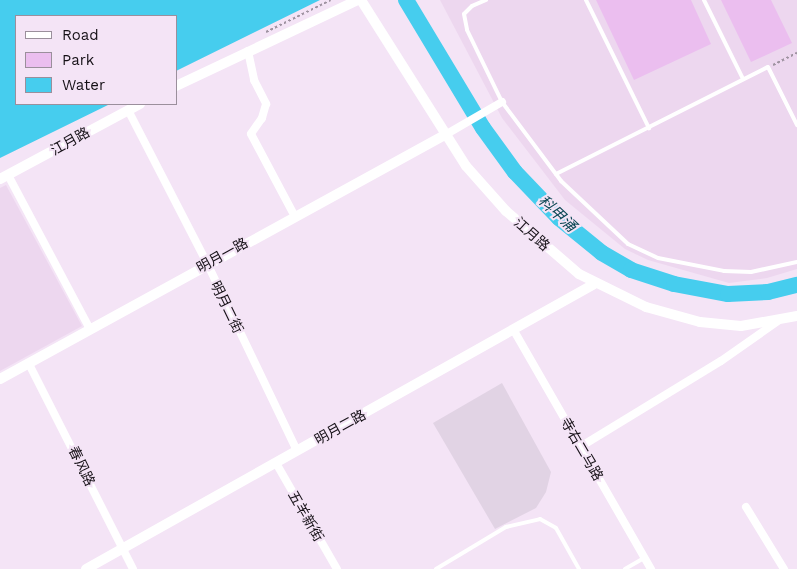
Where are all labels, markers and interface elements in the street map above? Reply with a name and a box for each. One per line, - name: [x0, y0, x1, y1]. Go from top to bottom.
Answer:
- legend: [15, 15, 178, 105]
- text: Road: [62, 26, 99, 44]
- text: Park: [62, 51, 94, 69]
- text: Water: [62, 76, 105, 94]
- street label: 江月路: [48, 123, 92, 159]
- water label: 科甲涌: [534, 192, 580, 236]
- street label: 江月路: [511, 214, 553, 254]
- street label: 明月一路: [193, 234, 251, 276]
- street label: 明月二街: [207, 278, 247, 336]
- street label: 明月二路: [311, 406, 369, 448]
- street label: 寺右二马路: [557, 414, 607, 484]
- street label: 春风路: [65, 443, 99, 489]
- street label: 五羊新街: [285, 488, 327, 544]

